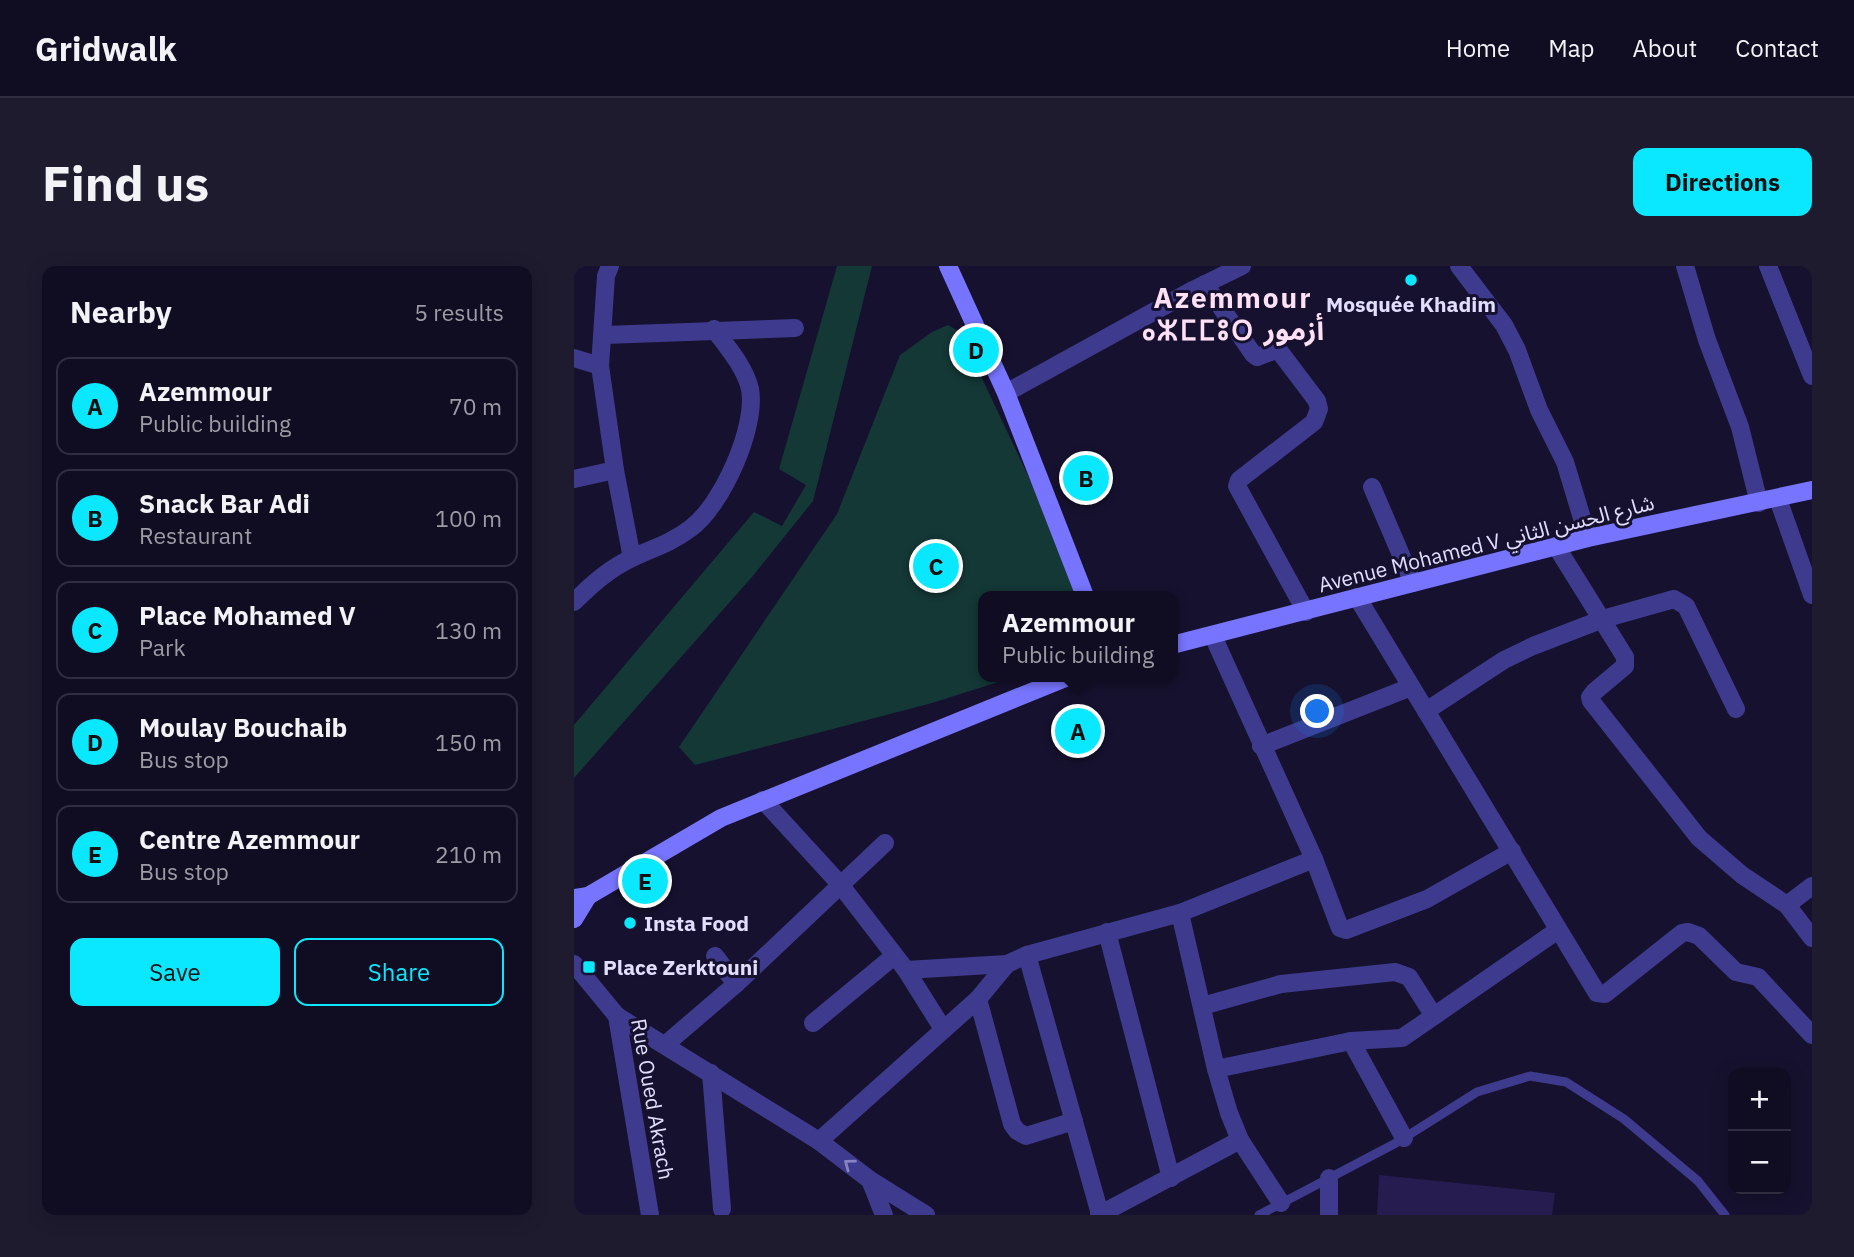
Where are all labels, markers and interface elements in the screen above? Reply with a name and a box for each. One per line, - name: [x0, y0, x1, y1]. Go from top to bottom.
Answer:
- text: Gridwalk: [35, 27, 177, 70]
- text: Home: [1446, 32, 1510, 64]
- text: Map: [1548, 32, 1594, 64]
- text: About: [1632, 32, 1697, 64]
- text: Contact: [1735, 32, 1819, 64]
- button: Directions: [1633, 148, 1812, 216]
- text: Find us: [42, 151, 209, 214]
- marker: Mosquée Khadim: [1403, 272, 1419, 288]
- district label: Azemmour ⴰⵣⵎⵎⵓⵔ أزمور: [1142, 279, 1324, 348]
- place label: Mosquée Khadim: [1326, 290, 1496, 318]
- text: Nearby: [70, 292, 172, 331]
- text: 5 results: [414, 297, 504, 327]
- pin: D: [953, 324, 999, 376]
- text: Azemmour: [139, 374, 272, 408]
- text: A: [87, 391, 103, 421]
- text: 70 m: [449, 391, 502, 421]
- text: Public building: [139, 408, 291, 438]
- pin: B: [1063, 452, 1109, 504]
- text: Snack Bar Adi: [139, 486, 310, 520]
- street label: Avenue Mohamed V شارع الحسن الثاني: [1315, 488, 1658, 601]
- text: B: [87, 503, 103, 533]
- text: 100 m: [435, 503, 502, 533]
- text: Restaurant: [139, 520, 252, 550]
- pin: C: [913, 540, 959, 592]
- popup: [978, 591, 1178, 682]
- text: Place Mohamed V: [139, 598, 356, 632]
- text: Azemmour: [1002, 605, 1135, 639]
- text: C: [88, 615, 102, 645]
- text: 130 m: [435, 615, 502, 645]
- text: Park: [139, 632, 186, 662]
- text: Public building: [1002, 639, 1154, 669]
- your location: [1300, 694, 1334, 728]
- pin: A: [1055, 705, 1101, 757]
- text: Moulay Bouchaib: [139, 710, 347, 744]
- text: D: [87, 727, 103, 757]
- text: 150 m: [435, 727, 502, 757]
- text: Bus stop: [139, 744, 229, 774]
- text: Centre Azemmour: [139, 822, 360, 856]
- text: E: [88, 839, 102, 869]
- text: 210 m: [435, 839, 502, 869]
- pin: E: [622, 855, 668, 907]
- text: Bus stop: [139, 856, 229, 886]
- place label: Insta Food: [644, 909, 749, 937]
- marker: Insta Food: [622, 915, 638, 931]
- button: Save: [70, 938, 280, 1006]
- button: Share: [294, 938, 504, 1006]
- place label: Place Zerktouni: [603, 953, 758, 981]
- marker: Place Zerktouni: [581, 959, 597, 975]
- street label: Rue Oued Akrach: [625, 1016, 681, 1182]
- map controls: [1728, 1068, 1791, 1194]
- button: +: [1728, 1068, 1791, 1131]
- button: −: [1728, 1131, 1791, 1194]
- one-way arrow: [844, 1160, 857, 1172]

